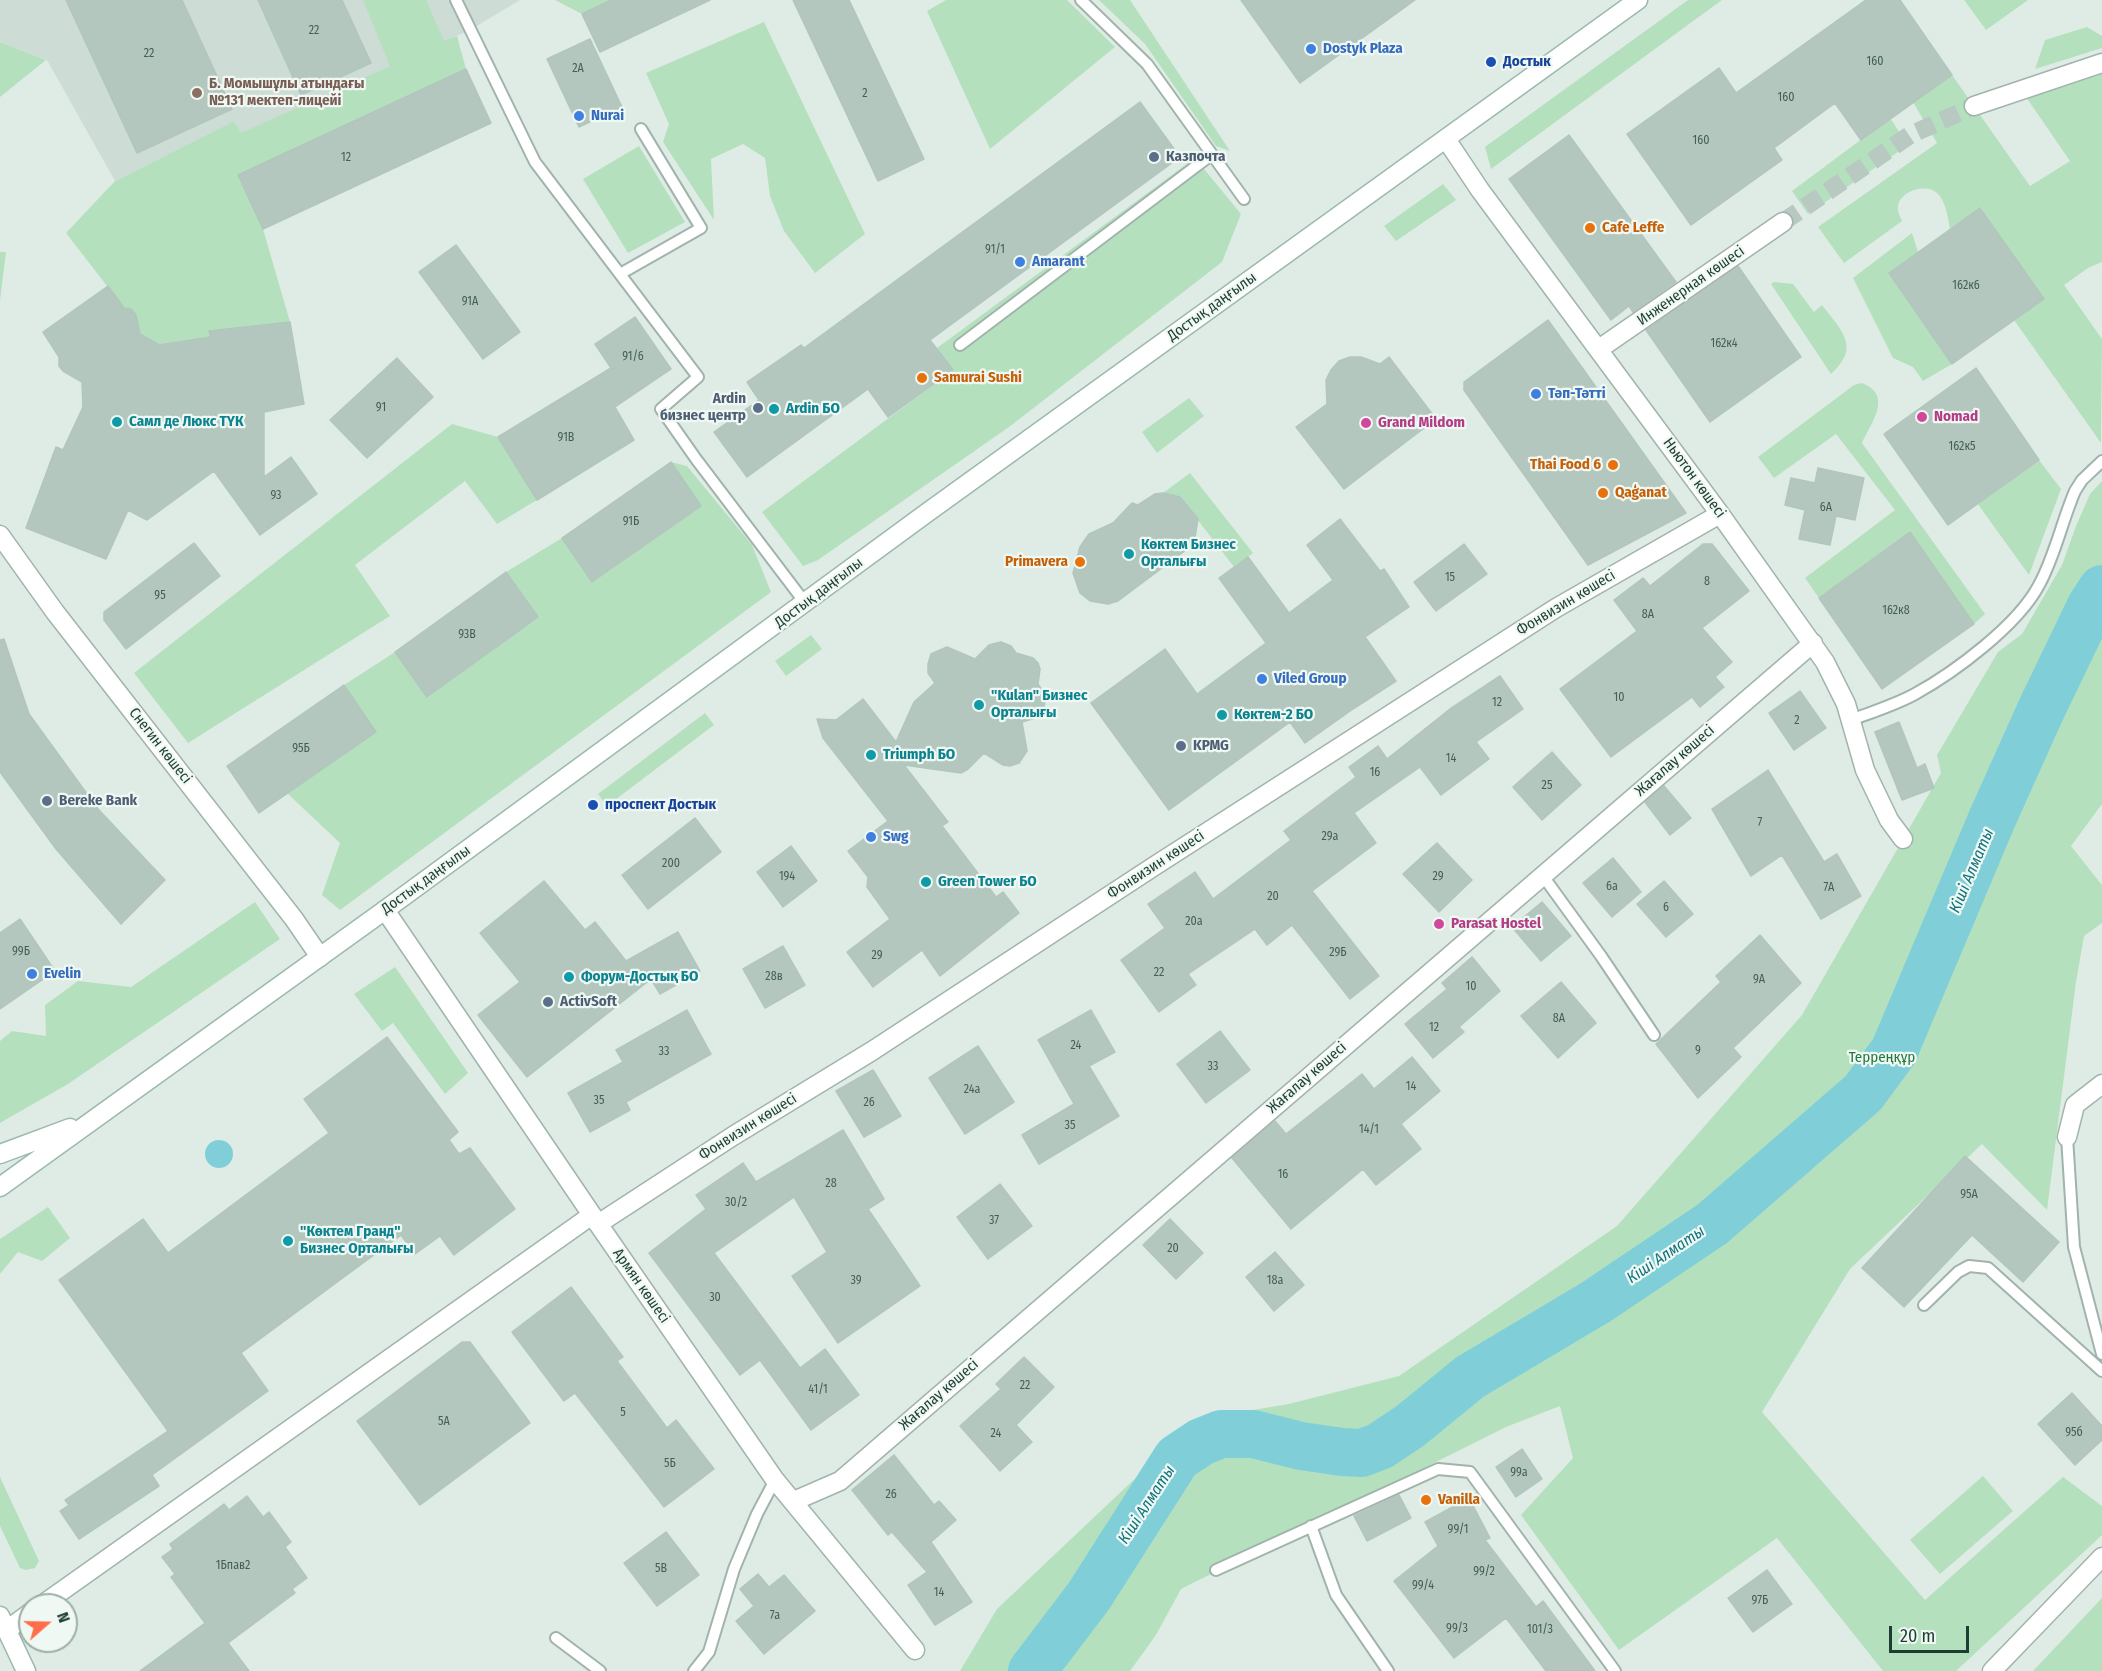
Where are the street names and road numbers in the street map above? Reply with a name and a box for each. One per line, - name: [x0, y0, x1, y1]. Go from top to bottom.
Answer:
- street label: Инженерная көшесі: [1634, 242, 1748, 330]
- street label: Достық даңғылы: [1164, 269, 1260, 345]
- street label: Ньютон көшесі: [1659, 434, 1729, 522]
- street label: Достық даңғылы: [771, 554, 867, 632]
- street label: Фонвизин көшесі: [1513, 566, 1619, 640]
- street label: Снегин көшесі: [125, 704, 195, 788]
- street label: Жағалау көшесі: [1632, 722, 1718, 800]
- street label: Фонвизин көшесі: [1104, 827, 1208, 903]
- street label: Достық даңғылы: [378, 842, 474, 918]
- street label: Жағалау көшесі: [1264, 1039, 1350, 1117]
- street label: Фонвизин көшесі: [696, 1090, 800, 1164]
- street label: Армян көшесі: [609, 1245, 673, 1327]
- street label: Жағалау көшесі: [896, 1356, 982, 1434]

